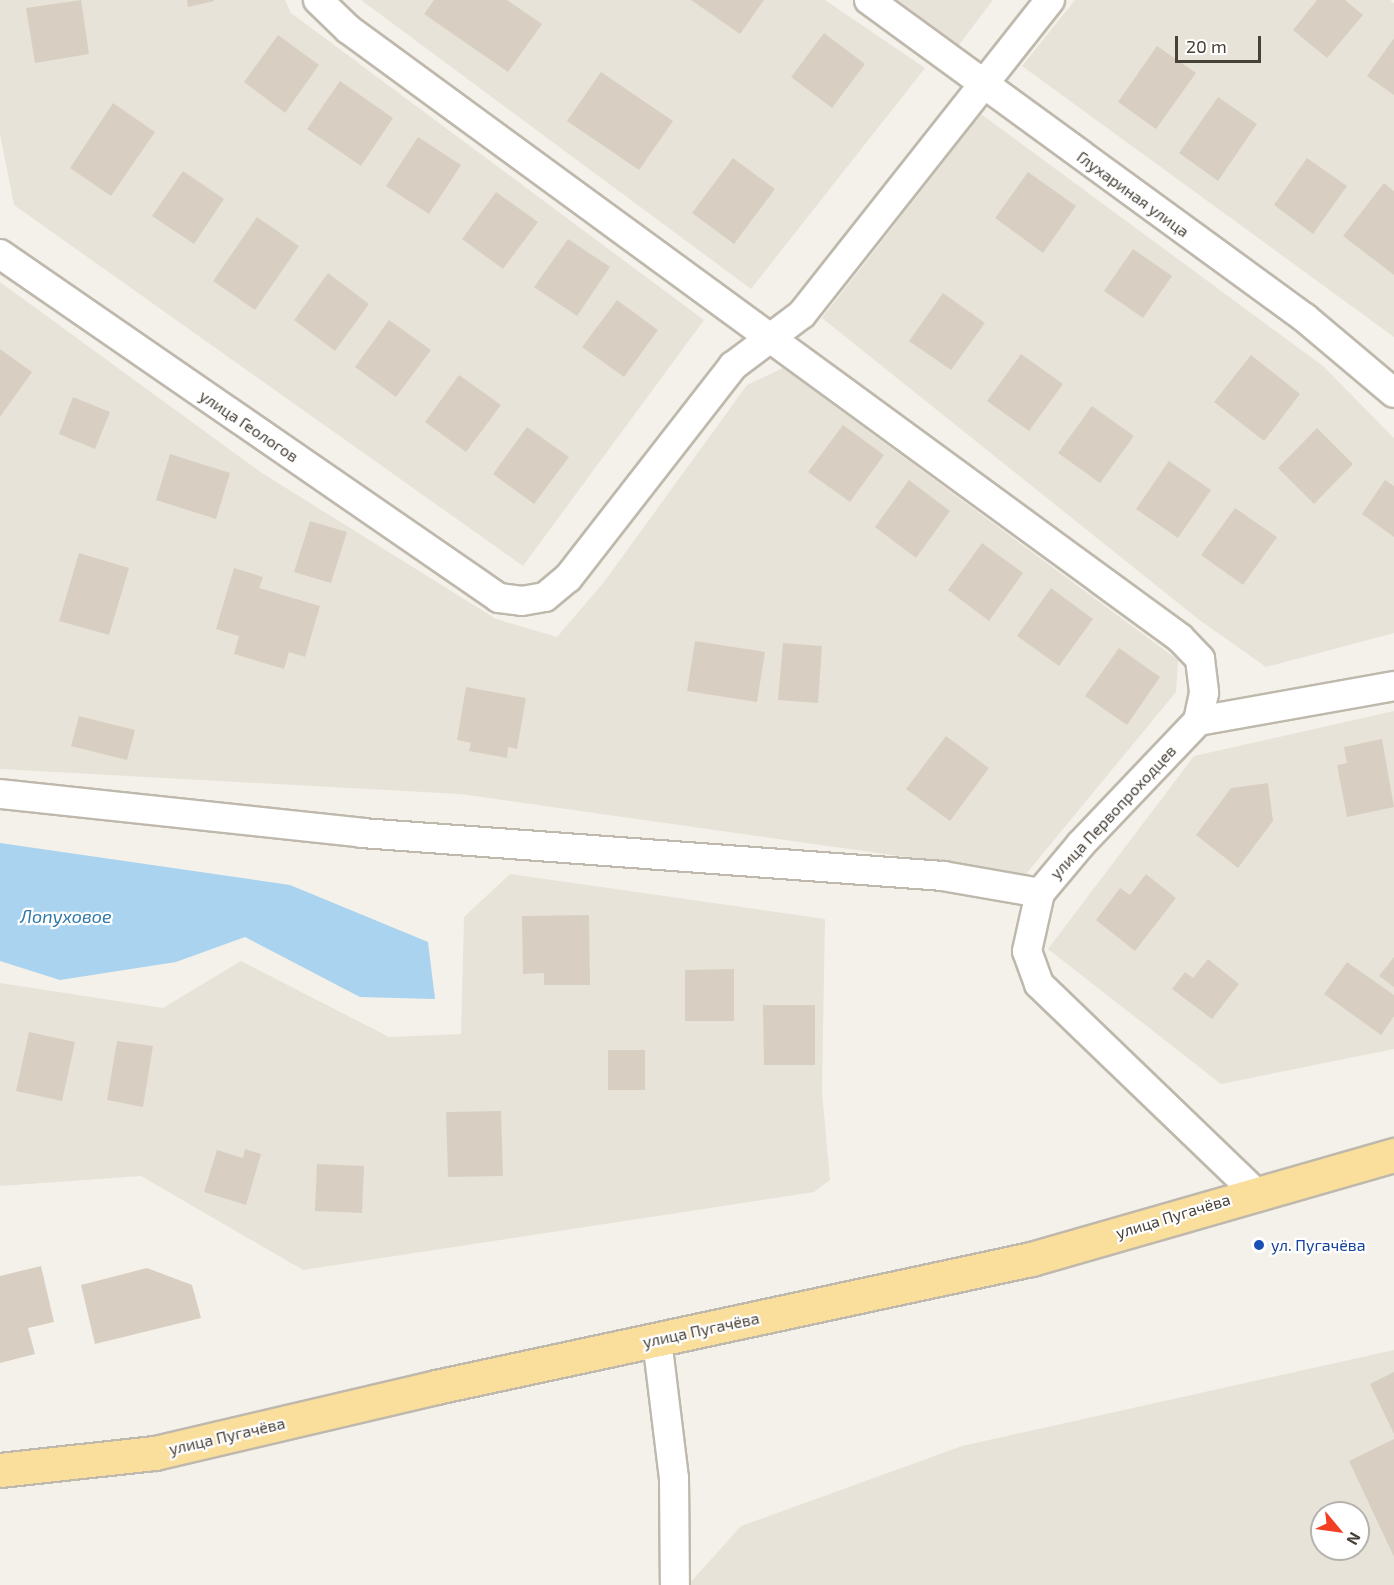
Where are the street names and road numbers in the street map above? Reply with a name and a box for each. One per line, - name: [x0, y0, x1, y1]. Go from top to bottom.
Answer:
- street label: Глухариная улица: [1073, 147, 1193, 241]
- street label: улица Геологов: [196, 386, 302, 466]
- street label: улица Первопроходцев: [1046, 741, 1180, 883]
- street label: улица Пугачёва: [1114, 1189, 1232, 1243]
- street label: улица Пугачёва: [641, 1308, 761, 1352]
- street label: улица Пугачёва: [167, 1413, 287, 1459]

